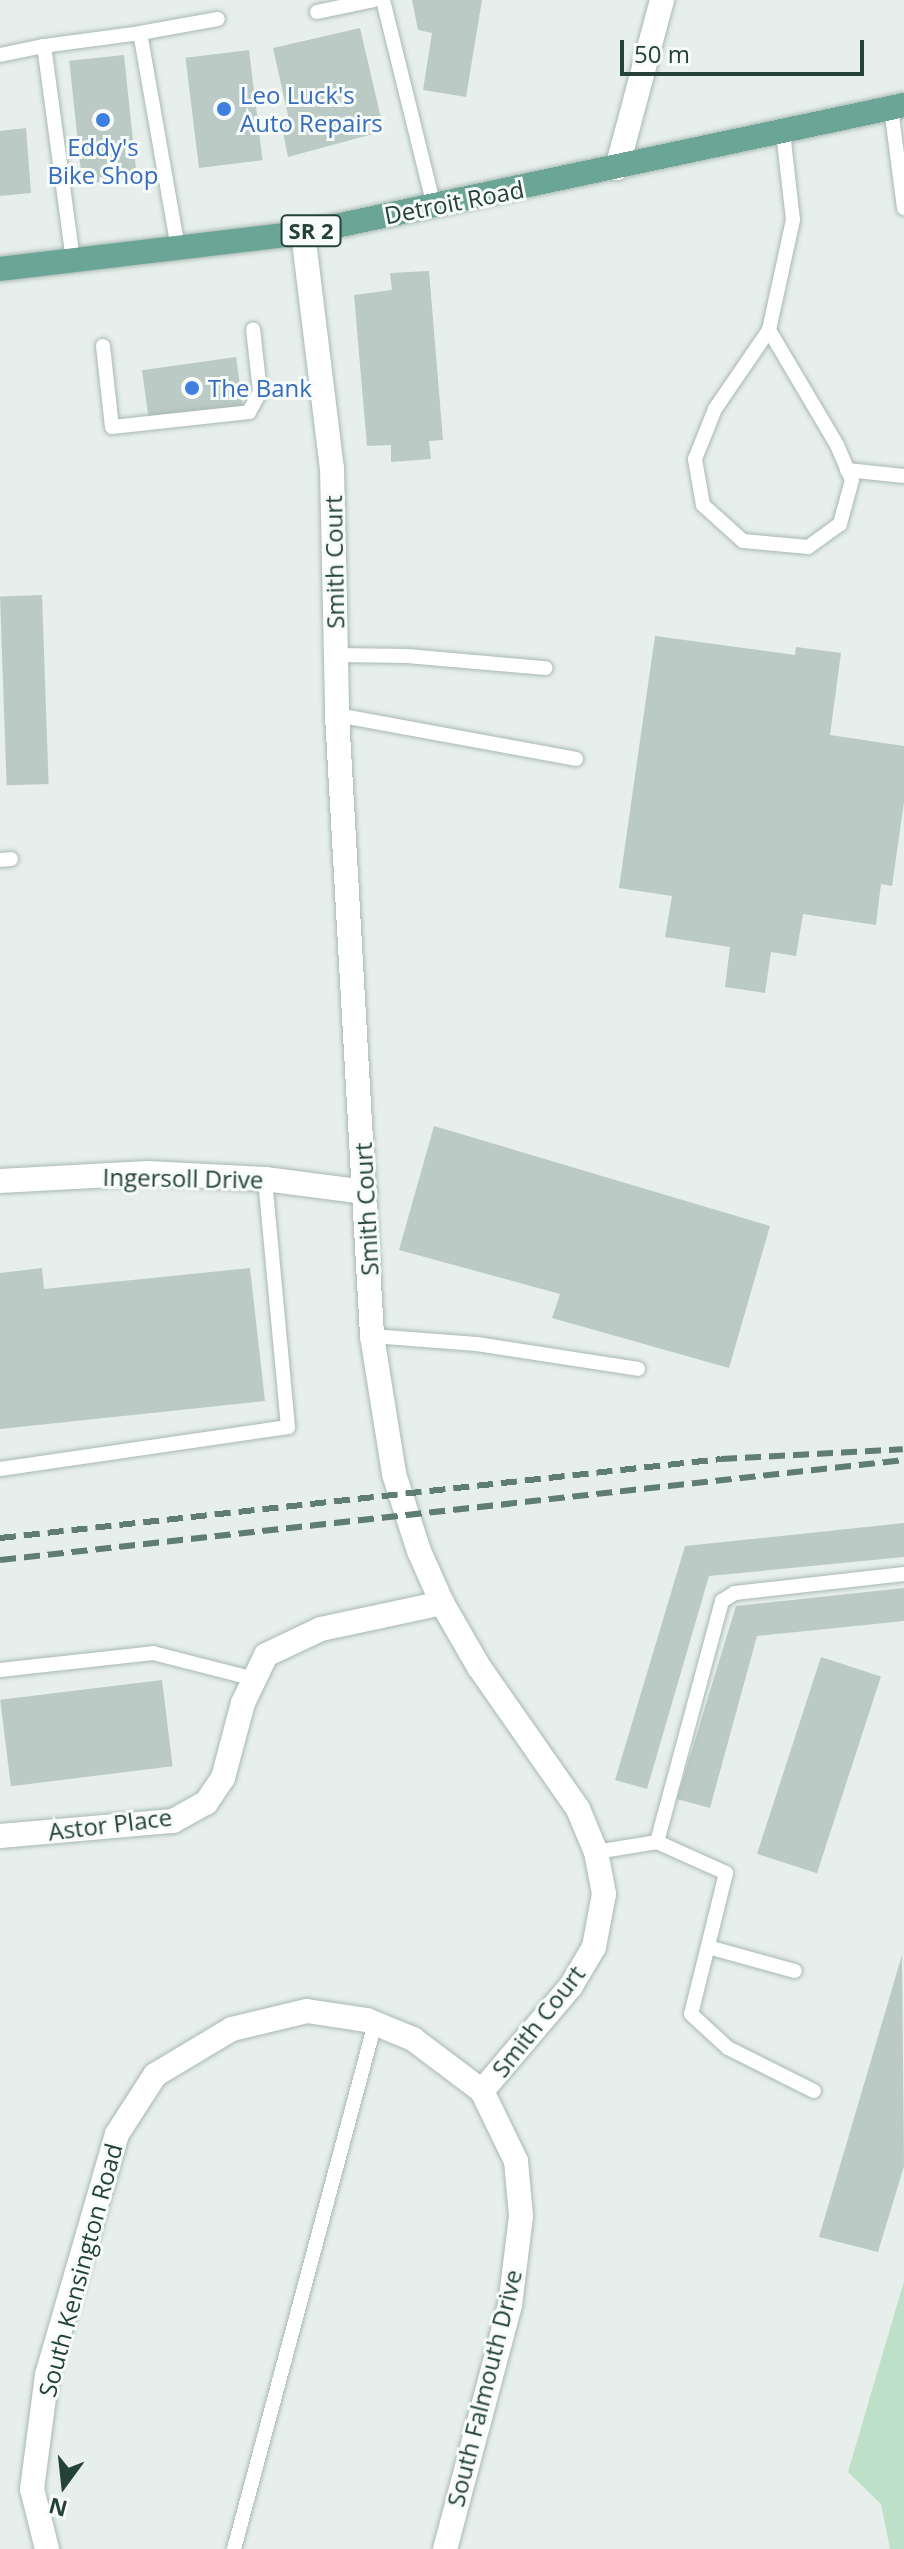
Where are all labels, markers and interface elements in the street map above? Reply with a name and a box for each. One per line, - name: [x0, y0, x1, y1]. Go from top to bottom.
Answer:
- scale bar: [624, 24, 868, 74]
- text: 50 m: [634, 37, 690, 70]
- place label: Leo Luck's Auto Repairs: [240, 81, 383, 137]
- marker: Leo Luck's Auto Repairs: [215, 100, 233, 118]
- marker: Eddy's Bike Shop: [94, 111, 112, 129]
- place label: Eddy's Bike Shop: [48, 133, 158, 189]
- street label: Detroit Road: [382, 174, 526, 230]
- road number: SR 2: [279, 213, 343, 249]
- place label: The Bank: [208, 374, 312, 402]
- marker: The Bank: [183, 379, 201, 397]
- street label: Smith Court: [318, 495, 350, 629]
- street label: Smith Court: [348, 1142, 384, 1276]
- street label: Ingersoll Drive: [102, 1162, 264, 1194]
- street label: Astor Place: [46, 1802, 174, 1846]
- street label: Smith Court: [486, 1960, 590, 2082]
- street label: South Kensington Road: [32, 2140, 128, 2400]
- street label: South Falmouth Drive: [441, 2267, 527, 2509]
- north arrow: [24, 2445, 104, 2525]
- text: N: [45, 2491, 70, 2525]

